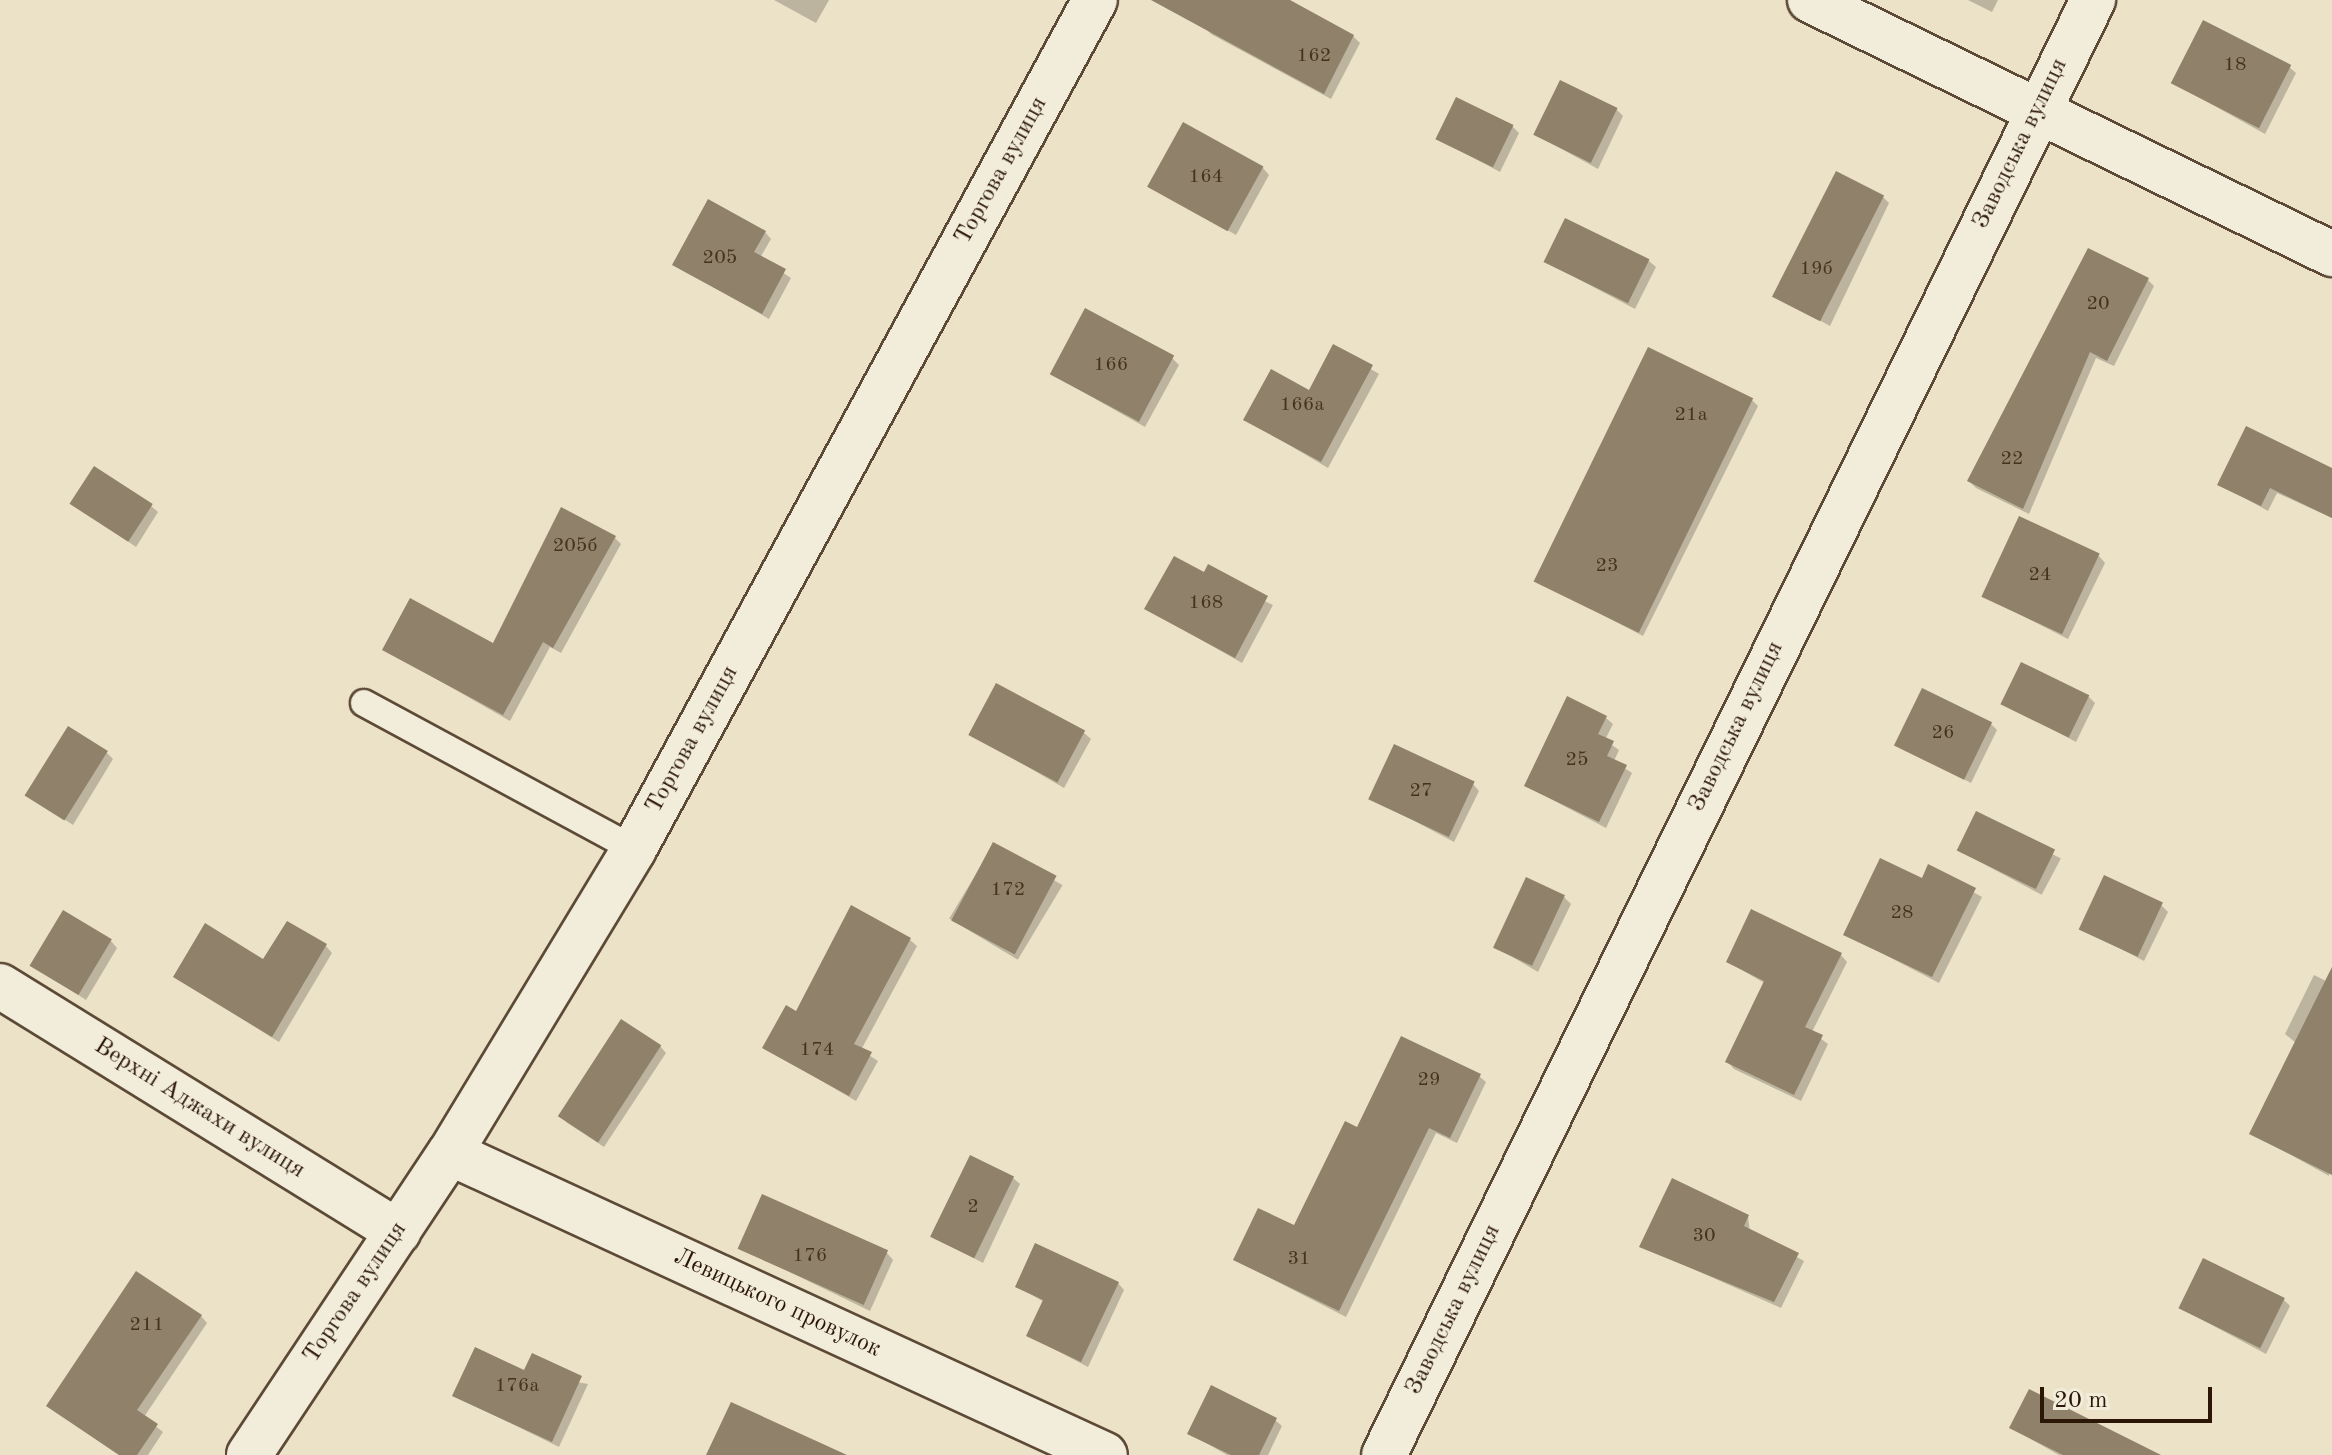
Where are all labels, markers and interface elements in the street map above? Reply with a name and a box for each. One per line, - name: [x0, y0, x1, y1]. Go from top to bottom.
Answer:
- house number: 162: [1297, 44, 1331, 68]
- house number: 18: [2223, 53, 2247, 77]
- street label: Заводська вулиця: [1967, 54, 2075, 234]
- street label: Торгова вулиця: [950, 92, 1054, 250]
- house number: 164: [1189, 165, 1223, 189]
- house number: 205: [703, 246, 737, 270]
- house number: 19б: [1799, 257, 1833, 281]
- house number: 20: [2086, 292, 2110, 316]
- house number: 166: [1094, 353, 1128, 377]
- house number: 166а: [1280, 393, 1324, 417]
- house number: 21а: [1674, 403, 1708, 427]
- house number: 22: [2000, 447, 2024, 471]
- house number: 205б: [553, 534, 597, 558]
- house number: 23: [1595, 554, 1619, 578]
- house number: 24: [2028, 563, 2052, 587]
- house number: 168: [1189, 591, 1223, 615]
- street label: Заводська вулиця: [1683, 637, 1791, 817]
- street label: Торгова вулиця: [641, 661, 745, 819]
- house number: 26: [1931, 721, 1955, 745]
- house number: 25: [1565, 748, 1589, 772]
- house number: 27: [1409, 779, 1433, 803]
- house number: 172: [991, 878, 1025, 902]
- house number: 28: [1890, 901, 1914, 925]
- street label: Верхні Аджахи вулиця: [88, 1032, 310, 1186]
- house number: 174: [800, 1038, 834, 1062]
- house number: 29: [1417, 1068, 1441, 1092]
- house number: 2: [967, 1195, 979, 1219]
- street label: Торгова вулиця: [298, 1217, 414, 1369]
- street label: Заводська вулиця: [1400, 1220, 1508, 1400]
- house number: 30: [1692, 1224, 1716, 1248]
- street label: Левицького провулок: [669, 1243, 885, 1365]
- house number: 176: [793, 1244, 827, 1268]
- house number: 31: [1287, 1247, 1311, 1271]
- house number: 211: [130, 1313, 164, 1337]
- scale bar: [2044, 1371, 2216, 1421]
- house number: 176а: [495, 1374, 539, 1398]
- text: 20 m: [2054, 1389, 2108, 1413]

